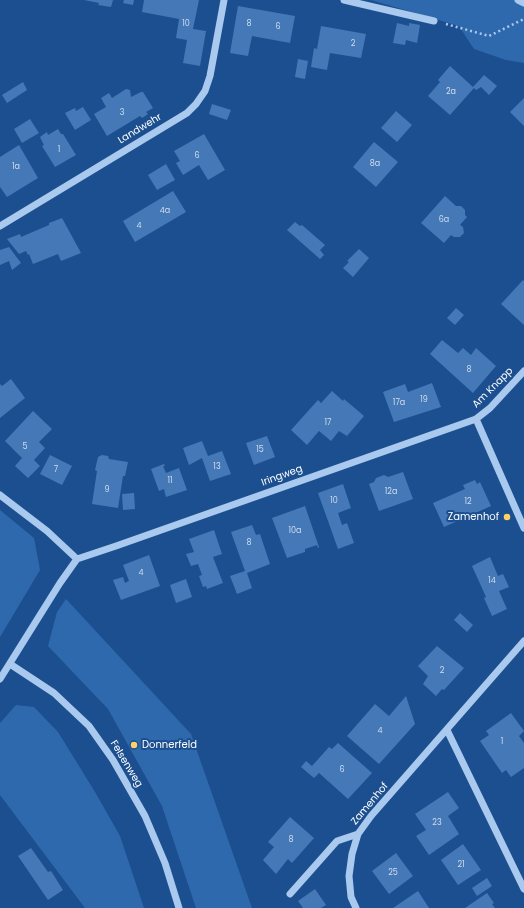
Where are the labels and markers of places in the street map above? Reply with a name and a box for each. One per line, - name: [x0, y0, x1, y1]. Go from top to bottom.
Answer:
- place label: Zamenhof: [448, 511, 499, 523]
- marker: Zamenhof: [502, 512, 512, 522]
- place label: Donnerfeld: [142, 739, 197, 751]
- marker: Donnerfeld: [129, 740, 139, 750]

